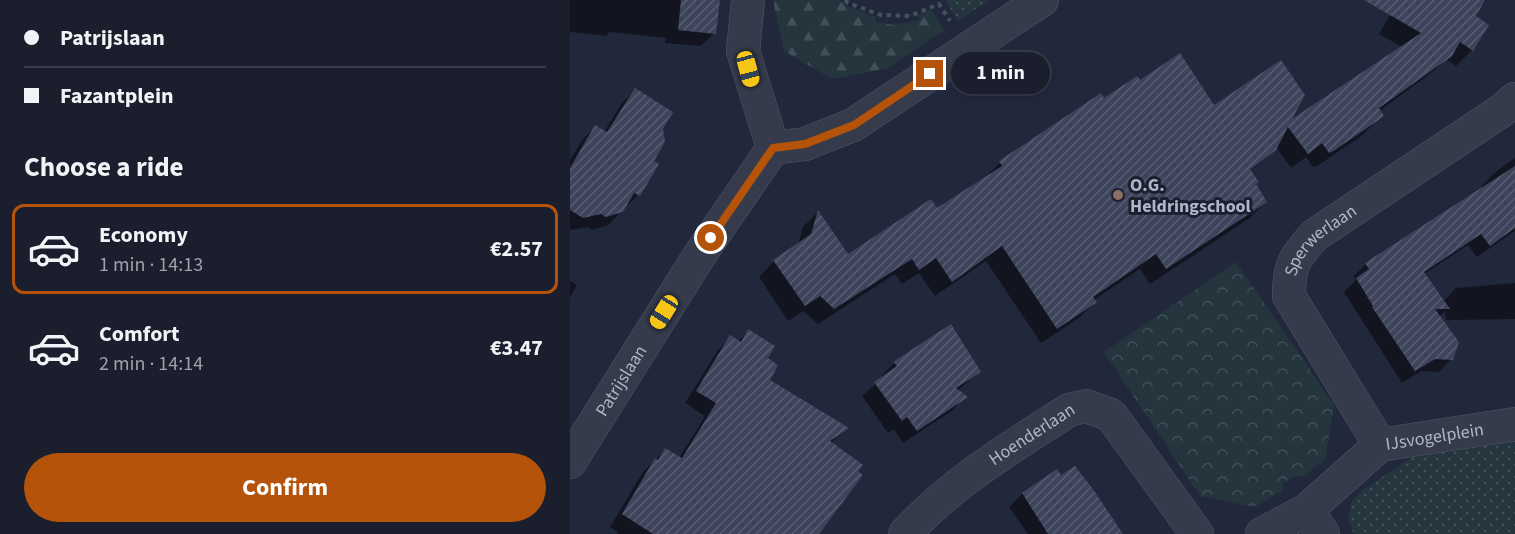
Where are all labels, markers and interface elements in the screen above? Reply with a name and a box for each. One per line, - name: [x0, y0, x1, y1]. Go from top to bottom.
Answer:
- text: Patrijslaan: [60, 22, 165, 54]
- car: [735, 49, 761, 89]
- callout: 1 min: [951, 53, 1050, 95]
- text: 1 min: [976, 59, 1025, 87]
- route end: [916, 60, 943, 87]
- text: Fazantplein: [60, 80, 174, 112]
- text: Choose a ride: [24, 148, 184, 187]
- place label: O.G. Heldringschool: [1130, 173, 1251, 219]
- marker: O.G. Heldringschool: [1111, 188, 1125, 202]
- street label: Sperwerlaan: [1278, 199, 1362, 279]
- text: Economy: [99, 219, 188, 251]
- icon: car: [27, 222, 81, 276]
- route start: [697, 224, 724, 251]
- text: €2.57: [490, 233, 543, 265]
- text: 1 min · 14:13: [99, 251, 203, 279]
- car: [647, 292, 681, 332]
- text: Comfort: [99, 318, 180, 350]
- icon: car: [27, 321, 81, 375]
- text: €3.47: [490, 332, 543, 364]
- street label: Patrijslaan: [590, 341, 653, 421]
- text: 2 min · 14:14: [99, 350, 203, 378]
- street label: Hoenderlaan: [984, 397, 1080, 472]
- street label: IJsvogelplein: [1384, 417, 1486, 457]
- button: Confirm: [24, 453, 546, 522]

